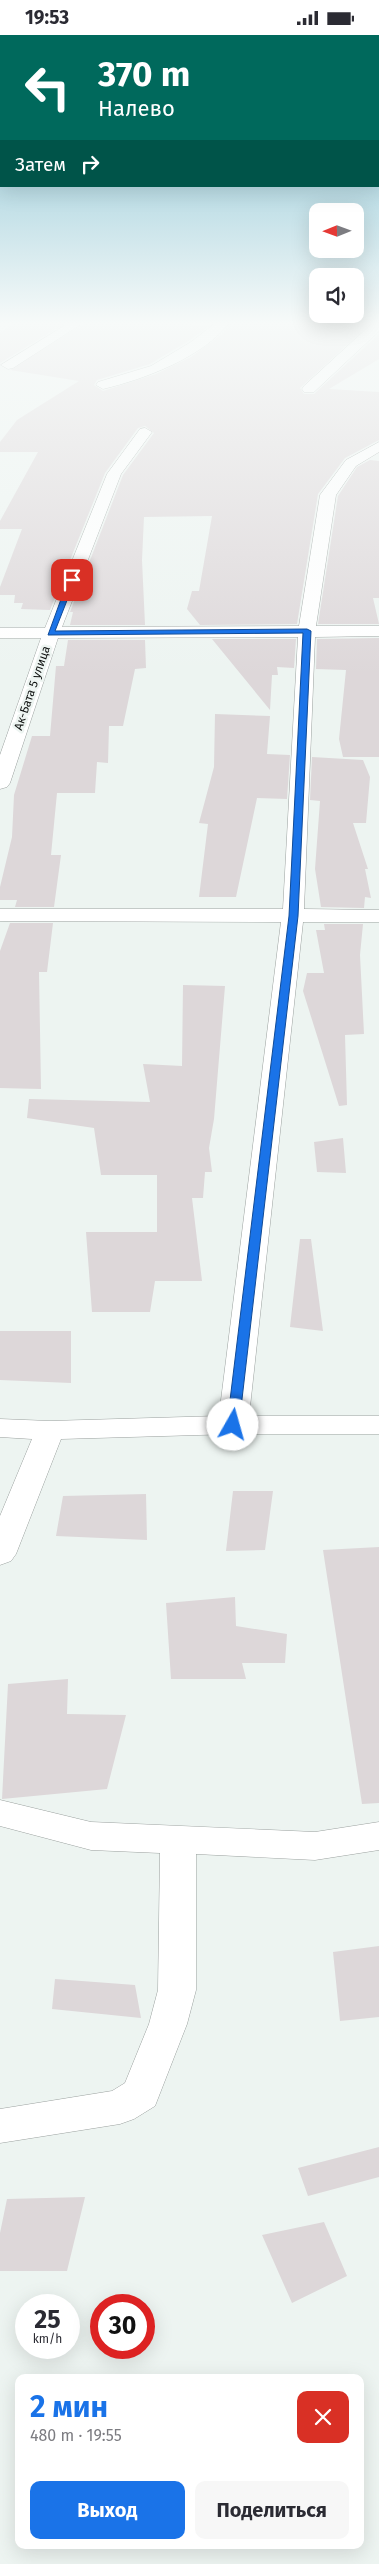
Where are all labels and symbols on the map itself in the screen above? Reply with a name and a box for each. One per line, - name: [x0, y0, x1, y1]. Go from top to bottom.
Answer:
- north arrow: [309, 203, 364, 257]
- pin: [51, 559, 93, 601]
- street label: Ак-Бата 5 улица: [11, 644, 53, 732]
- position arrow: [206, 1398, 258, 1450]
- speed limit sign: 30: [90, 2294, 155, 2359]

